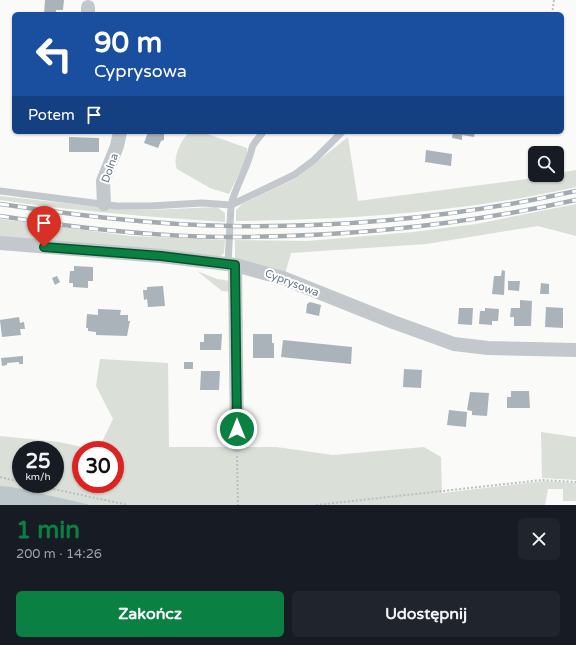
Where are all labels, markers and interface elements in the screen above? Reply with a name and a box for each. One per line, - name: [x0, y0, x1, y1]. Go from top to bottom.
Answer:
- text: 90 m: [94, 26, 162, 60]
- icon: left: [28, 28, 80, 80]
- text: Cyprysowa: [94, 60, 187, 82]
- icon: arrive: [83, 104, 105, 126]
- text: Potem: [28, 106, 75, 124]
- map controls: [528, 146, 564, 182]
- button: search: [528, 146, 564, 182]
- street label: Dolna: [99, 152, 121, 184]
- pin: [27, 206, 61, 247]
- icon: arrive: [33, 212, 55, 234]
- street label: Cyprysowa: [263, 267, 321, 299]
- position arrow: [216, 408, 258, 450]
- speed limit sign: 30: [72, 441, 124, 493]
- text: 25: [25, 450, 51, 474]
- text: km/h: [25, 471, 51, 483]
- text: 1 min: [16, 516, 80, 545]
- button: close: [518, 518, 560, 560]
- text: 200 m · 14:26: [16, 546, 102, 562]
- button: Zakończ: [16, 591, 284, 637]
- button: Udostępnij: [292, 591, 560, 637]

